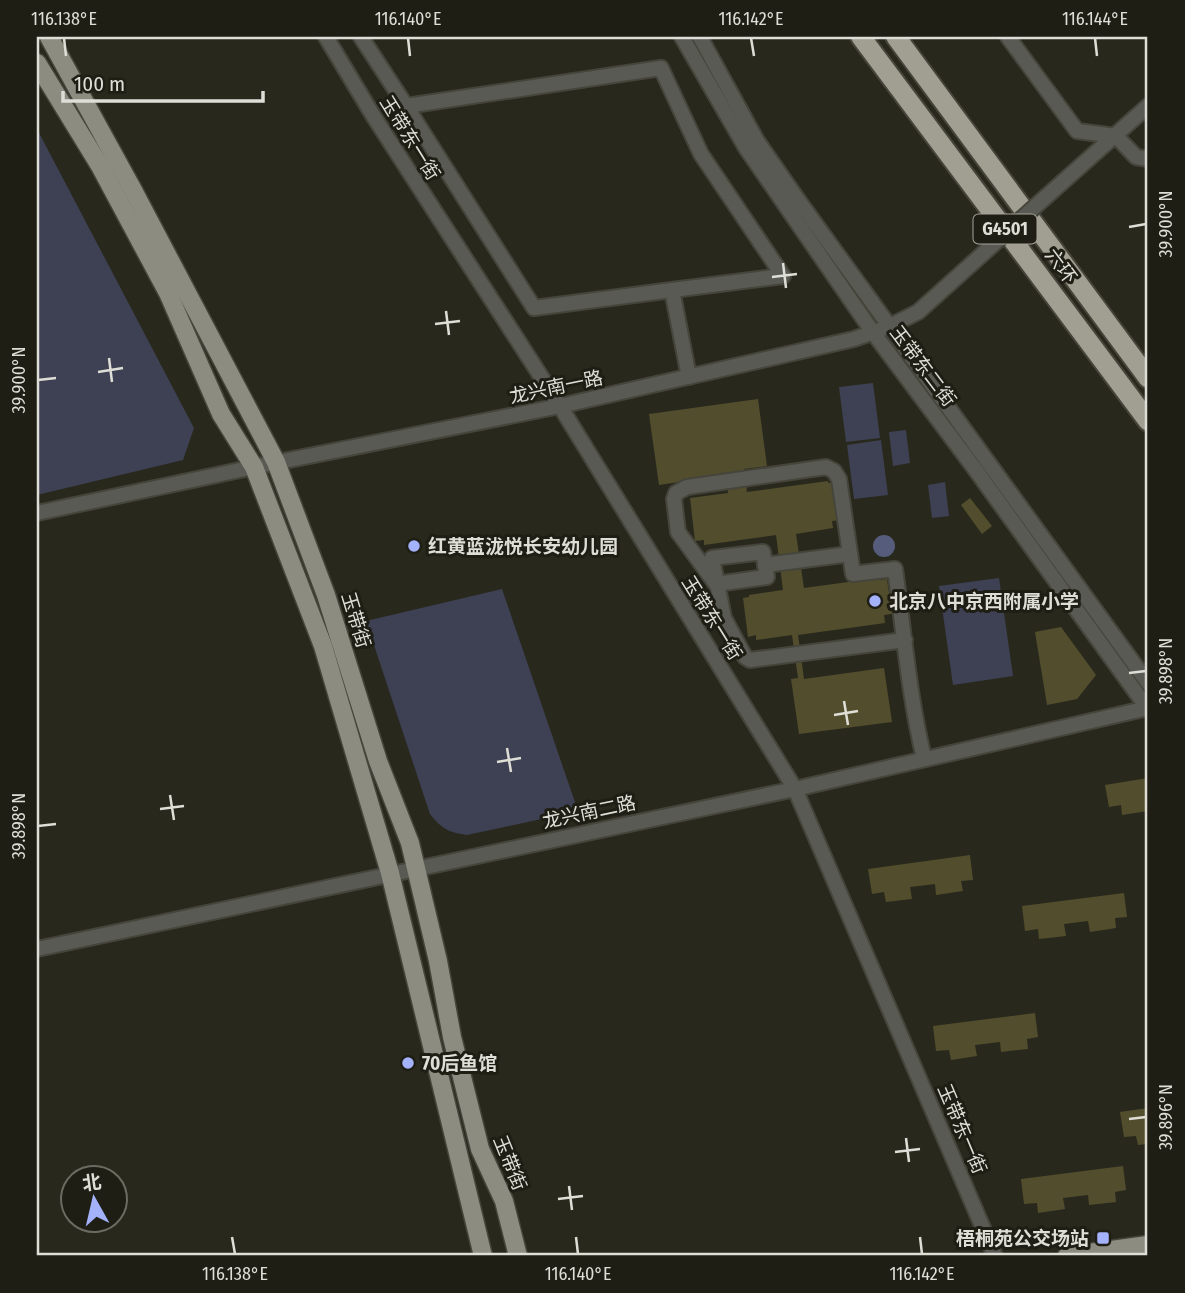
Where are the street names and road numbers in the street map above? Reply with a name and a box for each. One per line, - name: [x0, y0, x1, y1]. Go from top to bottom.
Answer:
- street label: 玉带东一街: [375, 92, 445, 184]
- road number: G4501: [974, 214, 1036, 244]
- street label: 六环: [1040, 244, 1082, 288]
- street label: 玉带东二街: [885, 321, 961, 411]
- street label: 龙兴南一路: [507, 366, 605, 408]
- street label: 玉带东一街: [677, 572, 747, 664]
- street label: 玉带街: [337, 589, 375, 651]
- street label: 龙兴南二路: [540, 791, 638, 833]
- street label: 玉带东一街: [933, 1081, 991, 1177]
- street label: 玉带街: [489, 1132, 531, 1194]

